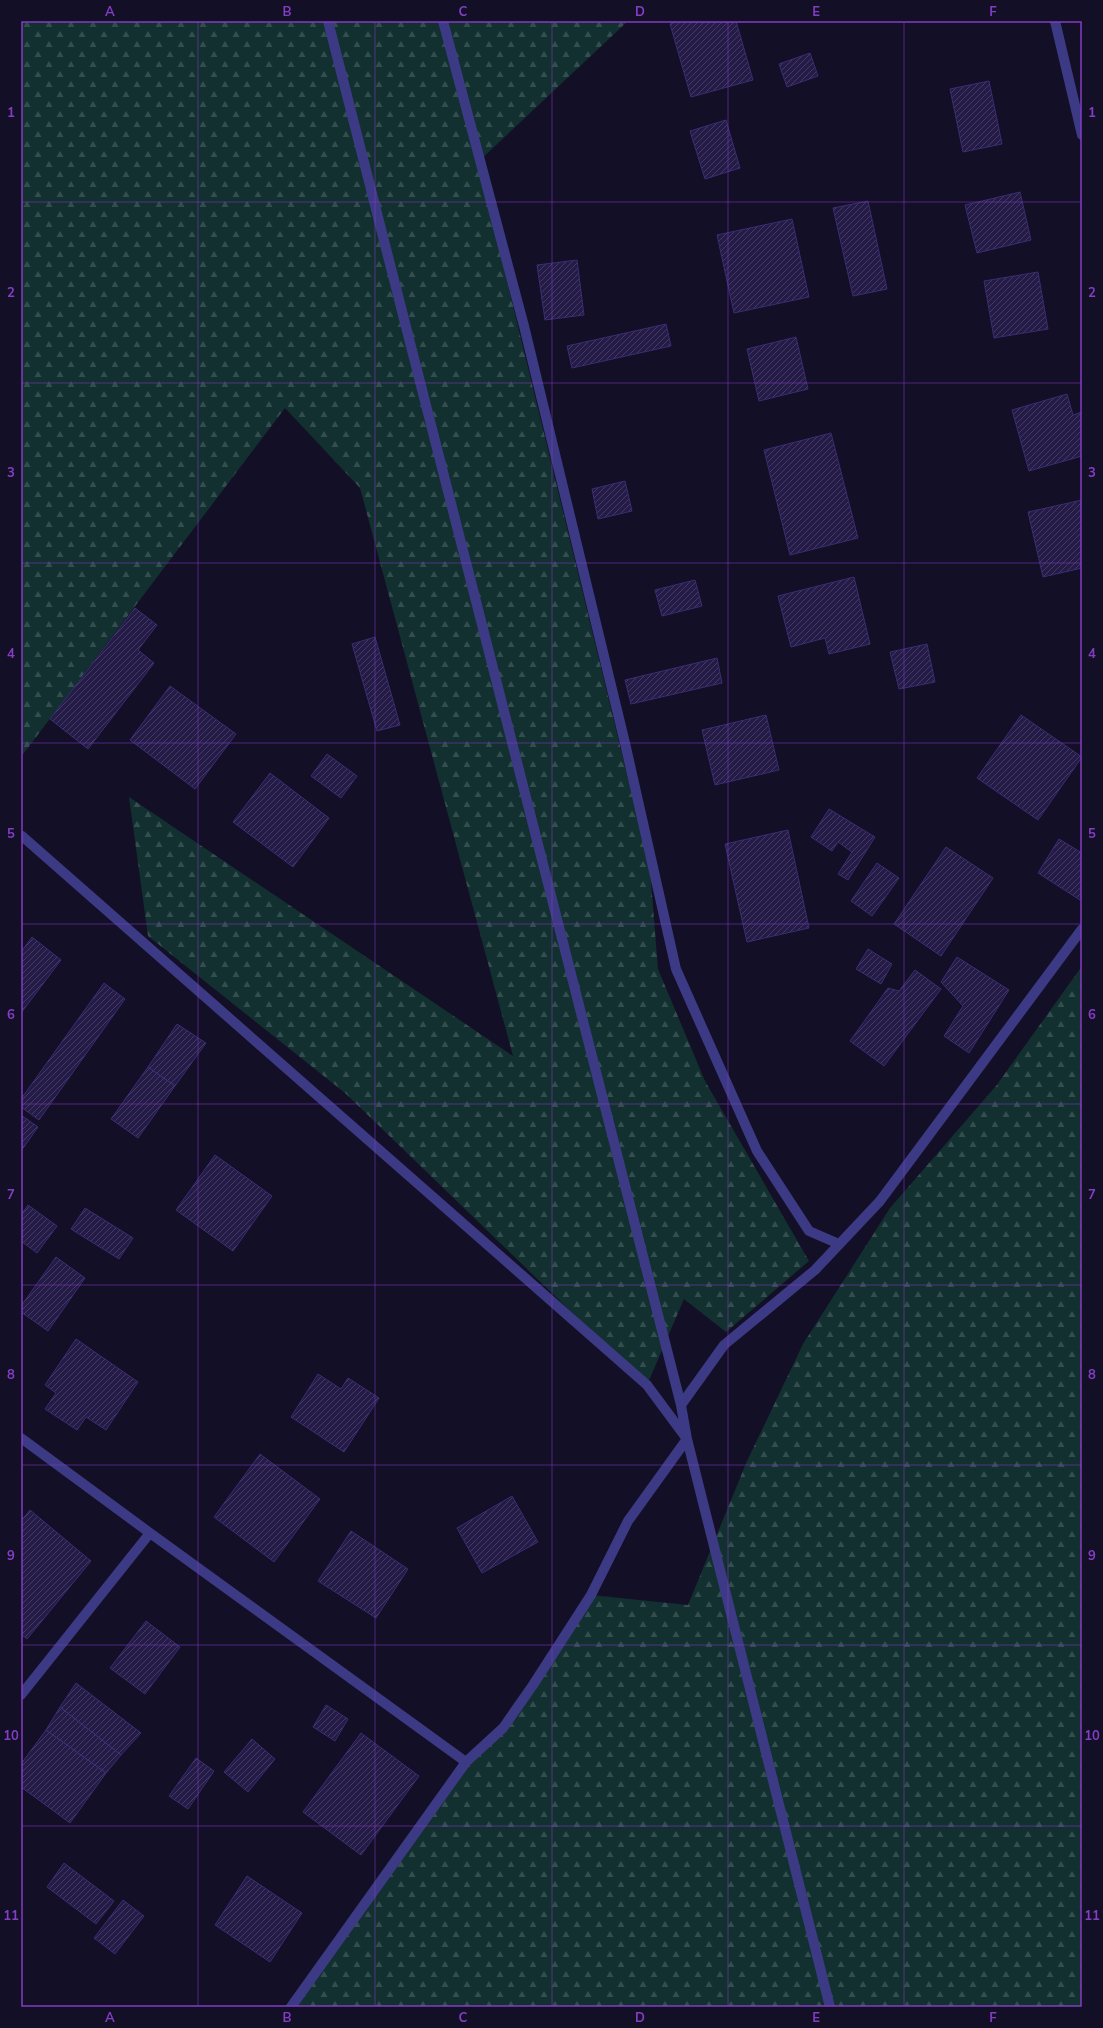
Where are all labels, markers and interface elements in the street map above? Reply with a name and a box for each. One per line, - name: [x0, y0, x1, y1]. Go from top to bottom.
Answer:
- text: A: [105, 3, 115, 19]
- text: B: [283, 3, 292, 19]
- text: C: [459, 3, 468, 19]
- text: D: [635, 3, 645, 19]
- text: E: [812, 3, 820, 19]
- text: F: [989, 3, 997, 19]
- text: 1: [7, 104, 15, 120]
- text: 1: [1088, 104, 1096, 120]
- text: 2: [7, 284, 15, 300]
- text: 2: [1088, 284, 1096, 300]
- text: 3: [7, 464, 15, 480]
- text: 3: [1088, 464, 1096, 480]
- text: 4: [7, 645, 15, 661]
- text: 4: [1088, 645, 1096, 661]
- text: 5: [7, 825, 15, 841]
- text: 5: [1088, 825, 1096, 841]
- text: 6: [7, 1006, 15, 1022]
- text: 6: [1088, 1006, 1096, 1022]
- text: 7: [7, 1186, 15, 1202]
- text: 7: [1088, 1186, 1096, 1202]
- text: 8: [7, 1366, 15, 1382]
- text: 8: [1088, 1366, 1096, 1382]
- text: 9: [7, 1547, 15, 1563]
- text: 9: [1088, 1547, 1096, 1563]
- text: 10: [3, 1727, 19, 1743]
- text: 10: [1084, 1727, 1100, 1743]
- text: 11: [3, 1907, 19, 1923]
- text: 11: [1084, 1907, 1100, 1923]
- text: A: [105, 2009, 115, 2025]
- text: B: [283, 2009, 292, 2025]
- text: C: [459, 2009, 468, 2025]
- text: D: [635, 2009, 645, 2025]
- text: E: [812, 2009, 820, 2025]
- text: F: [989, 2009, 997, 2025]

